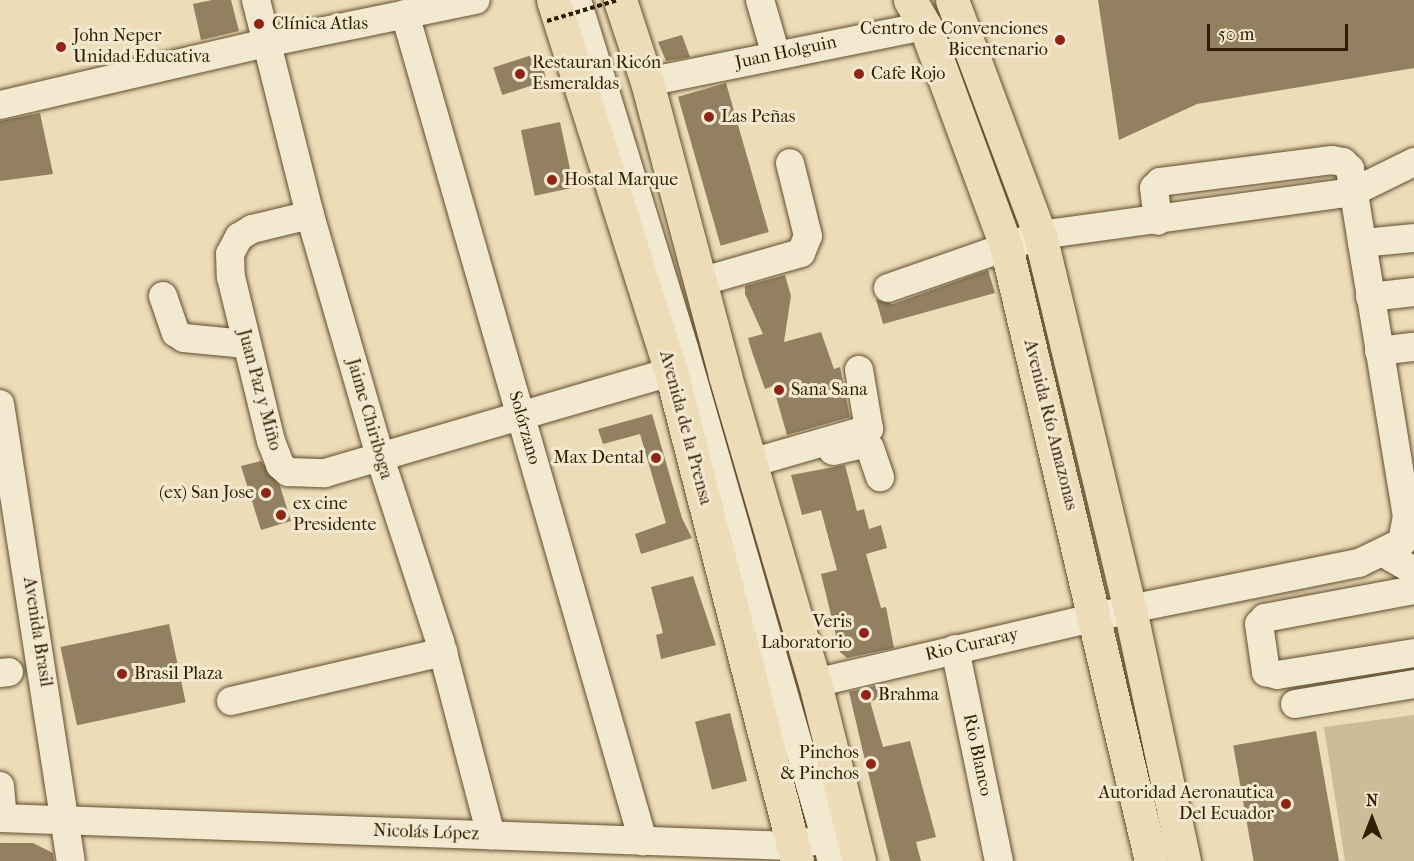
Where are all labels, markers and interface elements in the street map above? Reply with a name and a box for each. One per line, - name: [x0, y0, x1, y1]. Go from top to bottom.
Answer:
- scale bar: [1210, 12, 1351, 50]
- place label: Clínica Atlas: [272, 13, 368, 35]
- marker: Clínica Atlas: [250, 15, 268, 33]
- place label: Centro de Convenciones Bicentenario: [860, 19, 1048, 62]
- text: 50 m: [1218, 24, 1254, 45]
- place label: John Neper Unidad Educativa: [73, 26, 210, 68]
- street label: Juan Holguin: [733, 32, 839, 74]
- marker: Centro de Convenciones Bicentenario: [1053, 33, 1067, 47]
- marker: John Neper Unidad Educativa: [54, 40, 68, 54]
- place label: Restauran Ricón Esmeraldas: [532, 53, 661, 96]
- place label: Cafe Rojo: [871, 63, 945, 85]
- marker: Restauran Ricón Esmeraldas: [513, 67, 527, 81]
- marker: Cafe Rojo: [852, 67, 866, 81]
- place label: Las Peñas: [721, 106, 796, 128]
- marker: Las Peñas: [702, 110, 716, 124]
- place label: Hostal Marque: [564, 169, 678, 191]
- marker: Hostal Marque: [545, 173, 559, 187]
- street label: Juan Paz y Miño: [232, 327, 286, 453]
- street label: Avenida Río Amazonas: [1018, 337, 1082, 513]
- street label: Avenida de la Prensa: [654, 348, 716, 508]
- street label: Jaime Chiriboga: [341, 356, 397, 482]
- place label: Sana Sana: [791, 379, 868, 401]
- marker: Sana Sana: [772, 383, 786, 397]
- street label: Solórzano: [503, 389, 545, 467]
- place label: Max Dental: [553, 447, 644, 469]
- marker: Max Dental: [649, 451, 663, 465]
- place label: (ex) San Jose: [159, 482, 254, 504]
- marker: (ex) San Jose: [259, 486, 273, 500]
- place label: ex cine Presidente: [293, 494, 376, 536]
- marker: ex cine Presidente: [274, 508, 288, 522]
- street label: Avenida Brasil: [18, 575, 56, 689]
- place label: Veris Laboratorio: [761, 612, 852, 654]
- street label: Rio Curaray: [923, 624, 1021, 666]
- marker: Veris Laboratorio: [857, 626, 871, 640]
- place label: Brasil Plaza: [134, 663, 223, 685]
- marker: Brasil Plaza: [115, 667, 129, 681]
- place label: Brahma: [878, 684, 939, 706]
- marker: Brahma: [859, 688, 873, 702]
- street label: Rio Blanco: [958, 712, 996, 798]
- place label: Pinchos & Pinchos: [780, 743, 859, 786]
- marker: Pinchos & Pinchos: [864, 757, 878, 771]
- place label: Autoridad Aeronautica Del Ecuador: [1098, 783, 1274, 826]
- north arrow: [1342, 789, 1402, 849]
- text: N: [1366, 791, 1378, 810]
- marker: Autoridad Aeronautica Del Ecuador: [1279, 797, 1293, 811]
- street label: Nicolás López: [373, 820, 479, 846]

